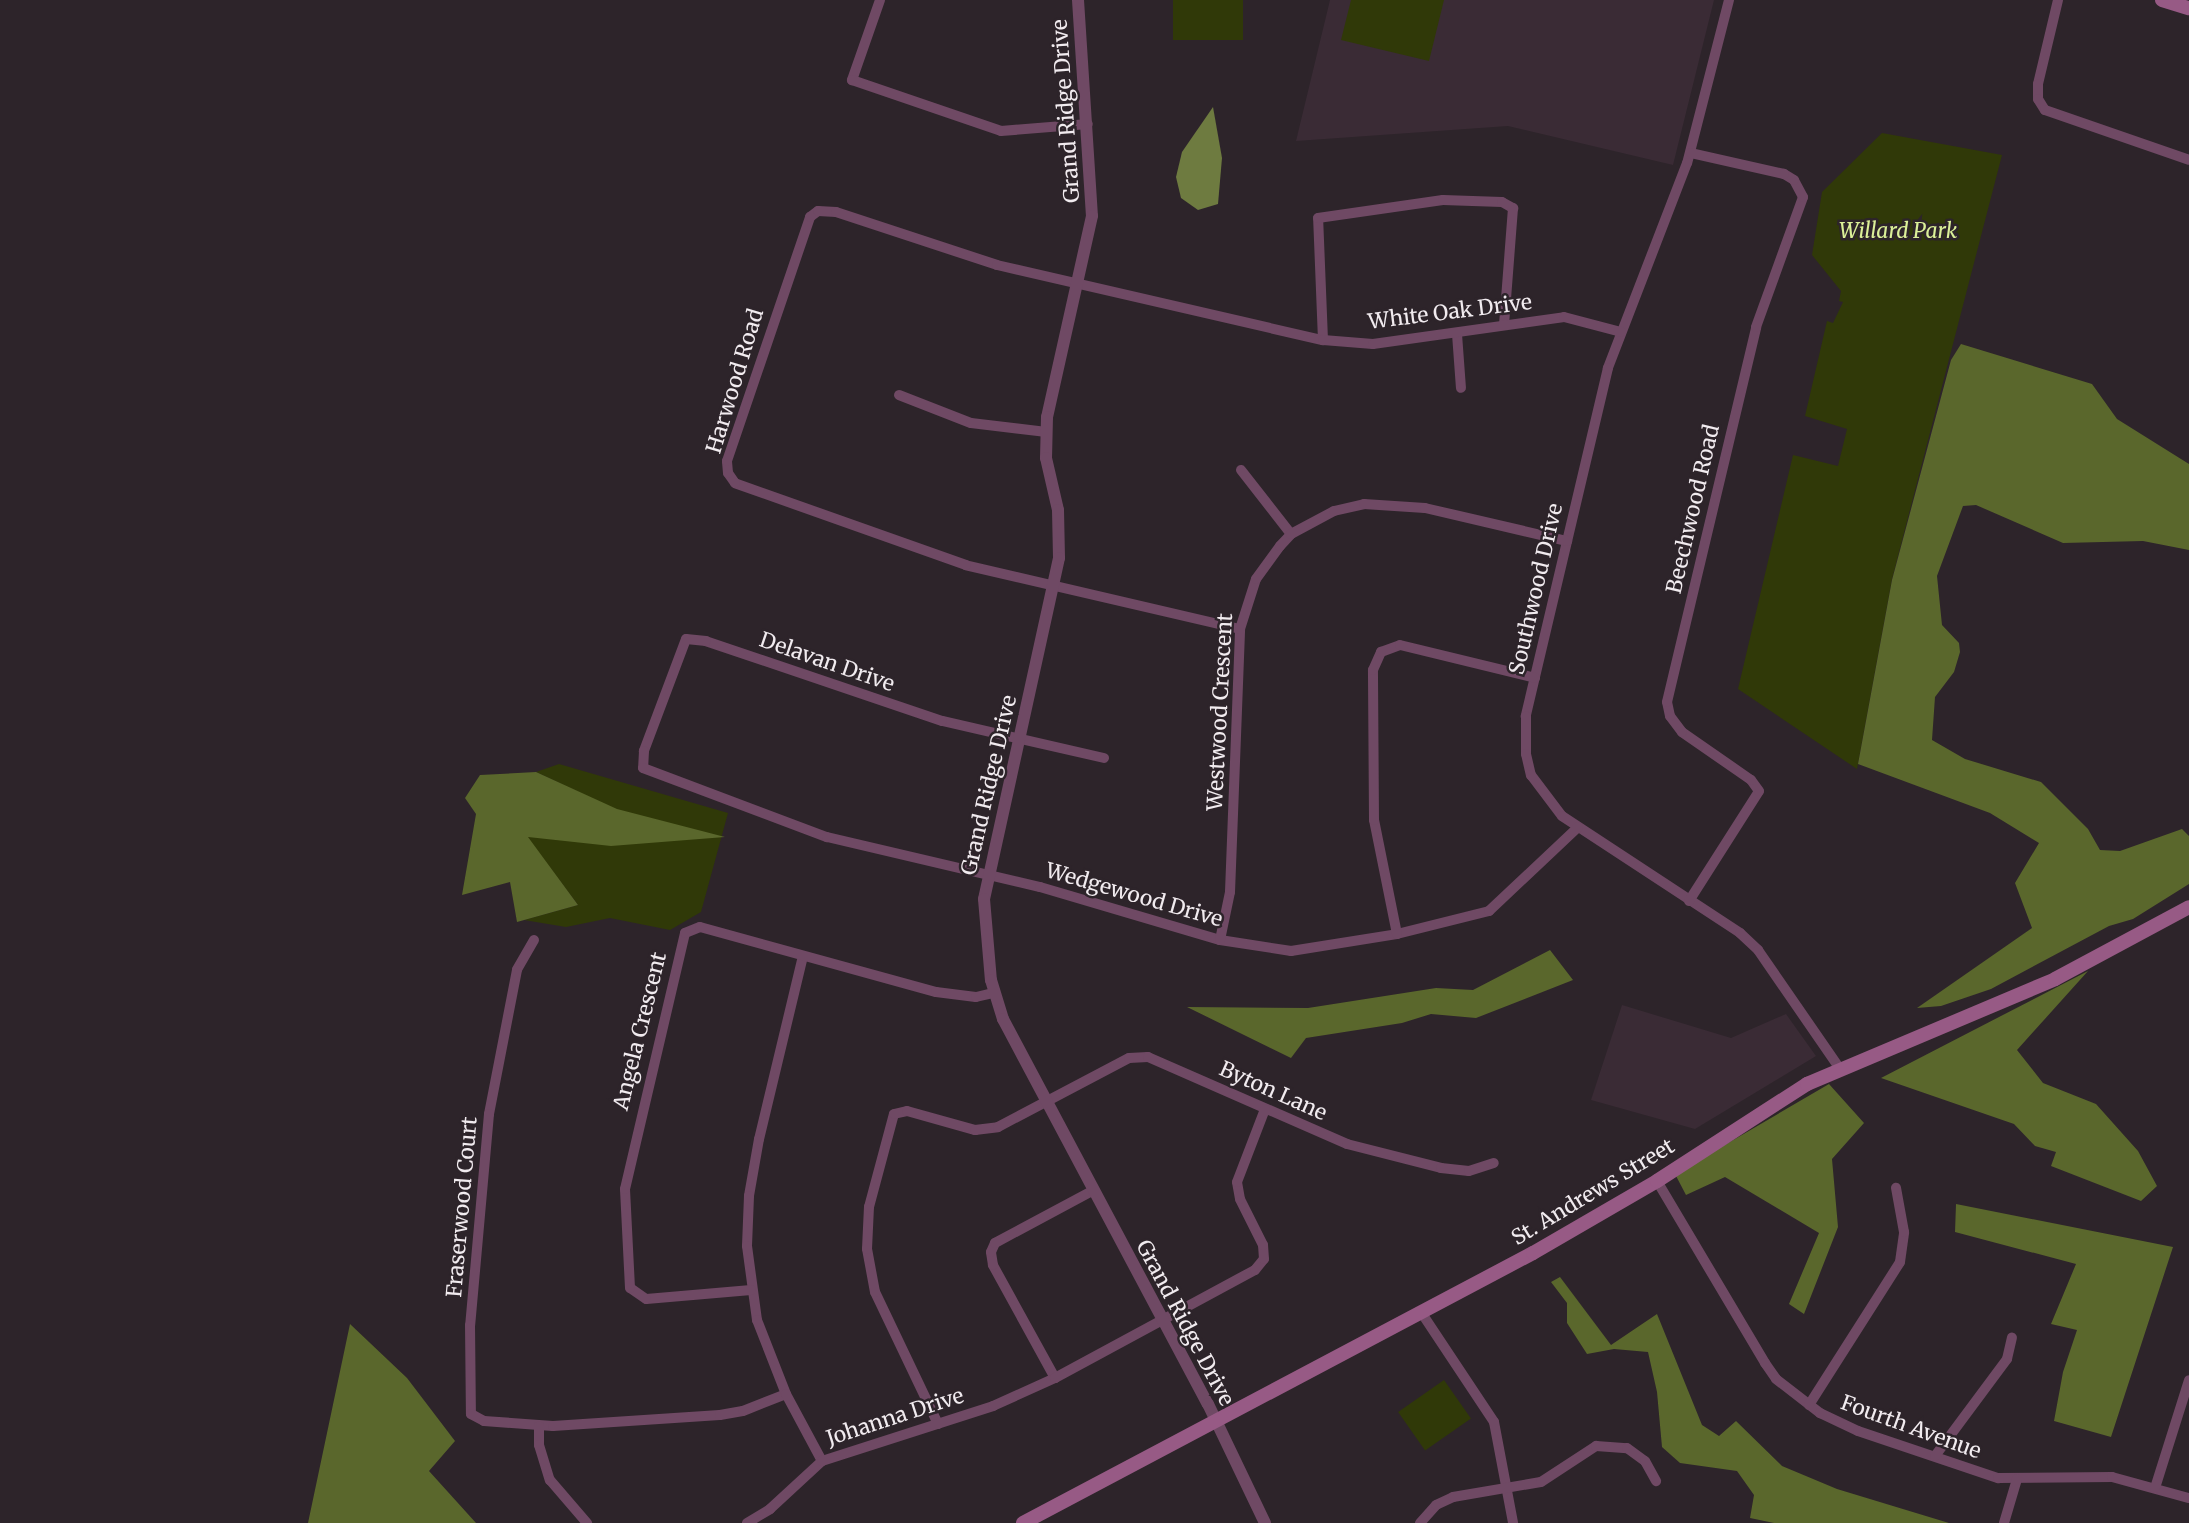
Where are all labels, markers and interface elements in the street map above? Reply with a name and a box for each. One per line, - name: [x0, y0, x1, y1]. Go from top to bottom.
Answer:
- street label: Grand Ridge Drive: [1047, 18, 1085, 204]
- park label: Willard Park: [1839, 218, 1957, 244]
- street label: White Oak Drive: [1367, 289, 1533, 335]
- street label: Harwood Road: [701, 306, 769, 456]
- street label: Beechwood Road: [1661, 422, 1725, 596]
- street label: Southwood Drive: [1504, 501, 1568, 677]
- street label: Westwood Crescent: [1202, 613, 1238, 811]
- street label: Delavan Drive: [756, 627, 898, 697]
- street label: Grand Ridge Drive: [956, 693, 1022, 877]
- street label: Wedgewood Drive: [1043, 858, 1225, 932]
- street label: Angela Crescent: [608, 949, 672, 1113]
- street label: Byton Lane: [1215, 1056, 1331, 1126]
- street label: Fraserwood Court: [442, 1116, 482, 1298]
- street label: St. Andrews Street: [1507, 1133, 1679, 1251]
- street label: Grand Ridge Drive: [1131, 1236, 1239, 1410]
- street label: Johanna Drive: [823, 1383, 967, 1451]
- street label: Fourth Avenue: [1837, 1390, 1985, 1464]

